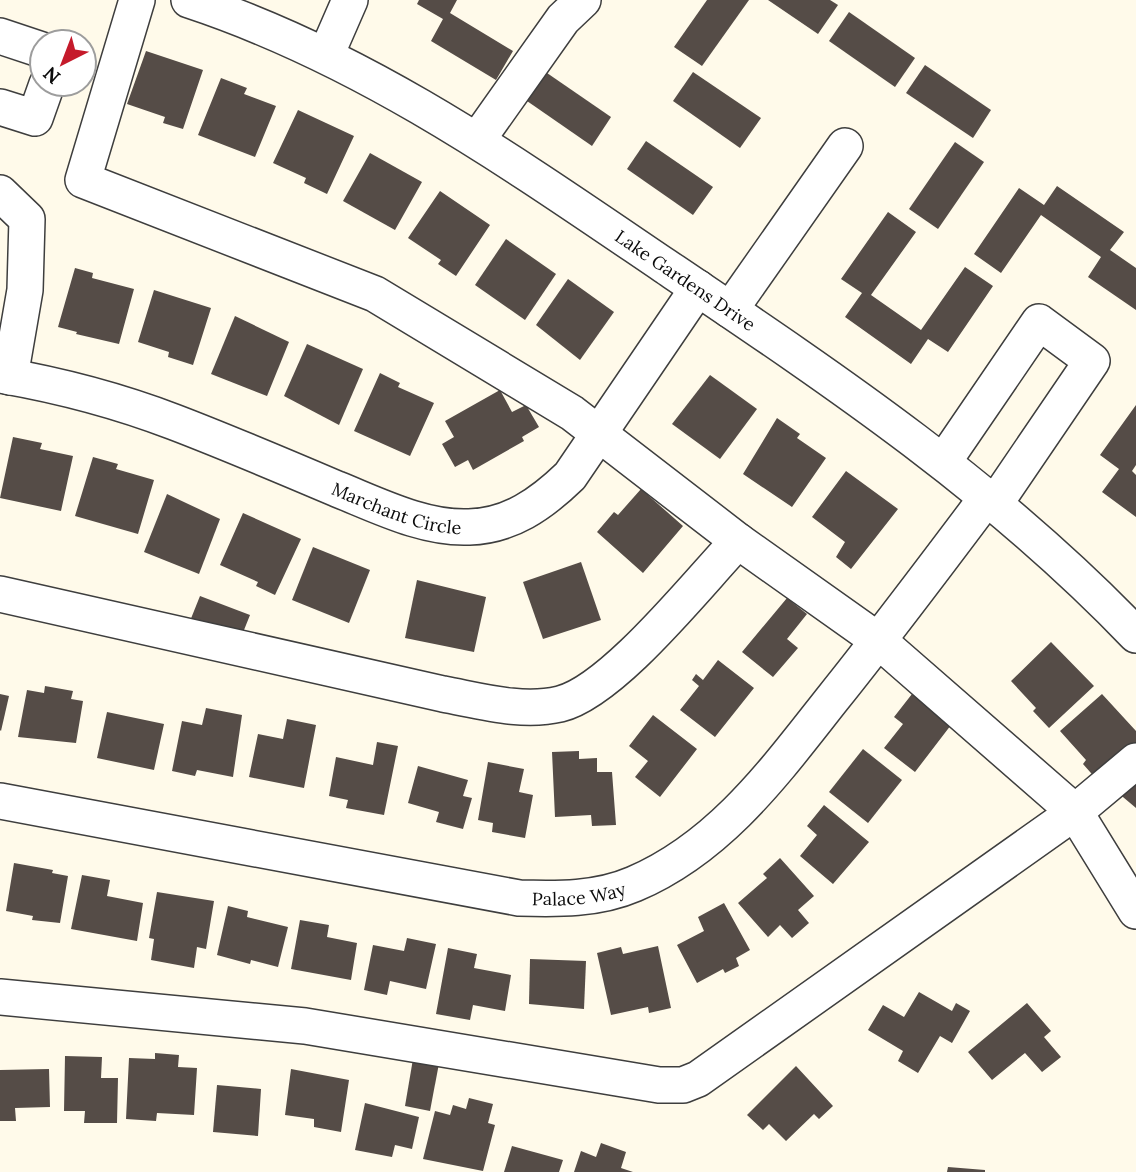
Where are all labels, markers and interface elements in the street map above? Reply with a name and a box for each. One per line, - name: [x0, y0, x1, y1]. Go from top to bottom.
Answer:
- north arrow: [28, 28, 98, 98]
- text: N: [38, 62, 65, 89]
- street label: Lake Gardens Drive: [611, 224, 760, 336]
- street label: Marchant Circle: [329, 477, 462, 539]
- street label: Palace Way: [532, 877, 629, 910]

